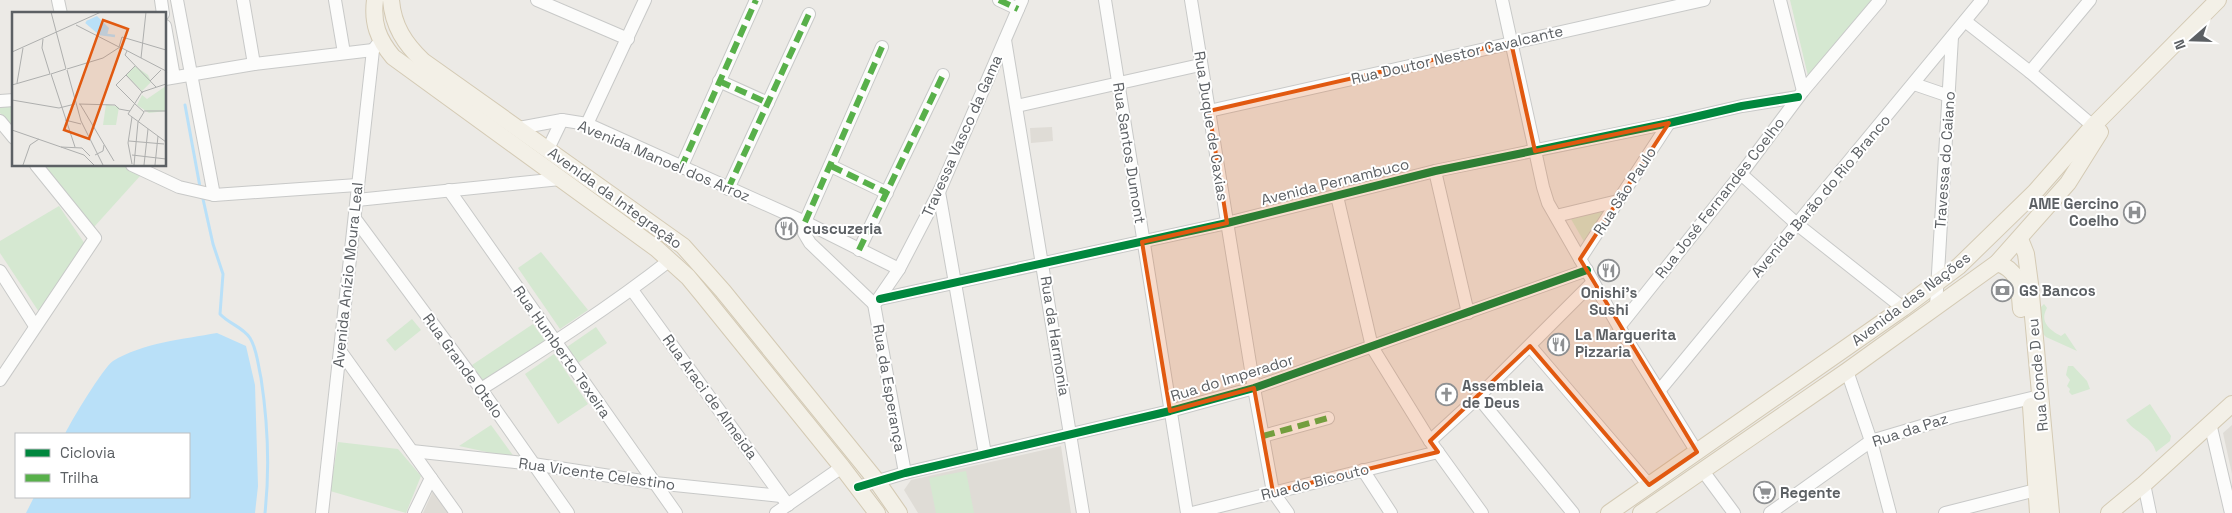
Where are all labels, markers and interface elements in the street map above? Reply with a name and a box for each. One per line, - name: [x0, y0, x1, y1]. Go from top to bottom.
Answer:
- inset map: [12, 12, 166, 166]
- north arrow: [2167, 15, 2217, 65]
- street label: Rua Doutor Nestor Cavalcante: [1349, 21, 1565, 88]
- text: N: [2170, 37, 2190, 52]
- street label: Rua Duque de Caxias: [1190, 50, 1233, 202]
- street label: Travessa Vasco da Gama: [917, 51, 1006, 220]
- street label: Rua Santos Dumont: [1109, 81, 1150, 225]
- street label: Travessa do Caiano: [1930, 90, 1959, 229]
- street label: Avenida Barão do Rio Branco: [1747, 110, 1894, 281]
- street label: Rua José Fernandes Coelho: [1651, 113, 1788, 282]
- street label: Avenida Manoel dos Arroz: [575, 116, 753, 205]
- street label: Avenida da Integração: [544, 143, 686, 253]
- street label: Rua São Paulo: [1589, 143, 1660, 238]
- street label: Avenida Pernambuco: [1259, 154, 1411, 209]
- street label: Avenida Anízio Moura Leal: [328, 181, 367, 369]
- place label: AME Gercino Coelho: [2029, 194, 2119, 230]
- hospital icon: AME Gercino Coelho: [2123, 201, 2147, 225]
- restaurant icon: cuscuzeria: [775, 217, 799, 241]
- place label: cuscuzeria: [803, 219, 882, 238]
- street label: Avenida das Nações: [1847, 248, 1974, 350]
- restaurant icon: Onishi's Sushi: [1597, 258, 1621, 282]
- street label: Rua da Harmonia: [1037, 275, 1074, 398]
- bank icon: GS Bancos: [1991, 279, 2015, 303]
- place label: GS Bancos: [2019, 281, 2096, 300]
- street label: Rua Humberto Texeira: [510, 282, 616, 422]
- place label: Onishi's Sushi: [1581, 283, 1637, 319]
- street label: Rua Grande Otelo: [419, 310, 508, 422]
- street label: Rua Conde D eu: [2023, 318, 2052, 432]
- street label: Rua da Esperança: [869, 323, 910, 453]
- place label: La Marguerita Pizzaria: [1575, 325, 1676, 361]
- street label: Rua Araci de Almeida: [659, 331, 762, 463]
- restaurant icon: La Marguerita Pizzaria: [1547, 332, 1571, 356]
- street label: Rua do Imperador: [1168, 350, 1296, 405]
- place label: Assembleia de Deus: [1462, 376, 1544, 412]
- church icon: Assembleia de Deus: [1434, 383, 1458, 407]
- street label: Rua da Paz: [1870, 408, 1950, 451]
- legend: [15, 433, 190, 498]
- text: Ciclovia: [60, 443, 116, 462]
- street label: Rua Vicente Celestino: [518, 453, 677, 494]
- street label: Rua do Bicouto: [1259, 459, 1371, 504]
- text: Trilha: [60, 468, 99, 487]
- supermarket icon: Regente: [1752, 481, 1776, 505]
- place label: Regente: [1780, 483, 1841, 502]

